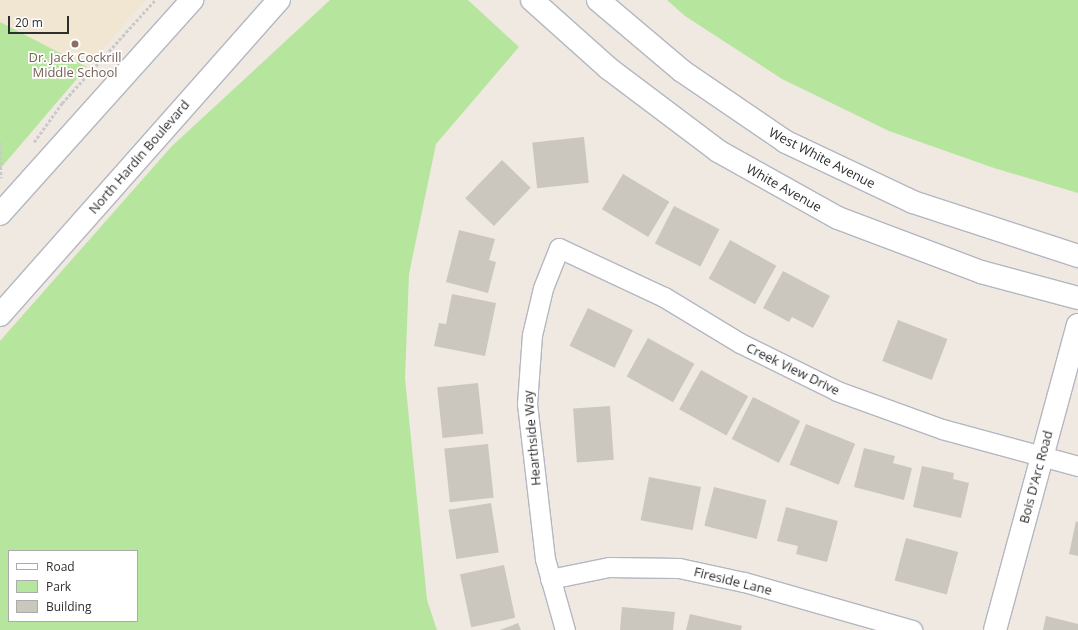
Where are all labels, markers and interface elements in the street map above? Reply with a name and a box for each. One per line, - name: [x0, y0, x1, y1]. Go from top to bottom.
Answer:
- scale bar: [10, 8, 71, 34]
- text: 20 m: [15, 14, 43, 31]
- marker: Dr. Jack Cockrill Middle School: [70, 39, 80, 49]
- place label: Dr. Jack Cockrill Middle School: [29, 50, 121, 81]
- street label: North Hardin Boulevard: [85, 97, 193, 217]
- street label: West White Avenue: [766, 124, 878, 192]
- street label: White Avenue: [744, 161, 824, 215]
- street label: Creek View Drive: [744, 340, 842, 398]
- street label: Hearthside Way: [520, 390, 544, 486]
- street label: Bois D'Arc Road: [1016, 429, 1056, 525]
- legend: [8, 550, 138, 622]
- text: Road: [46, 558, 75, 575]
- street label: Fireside Lane: [692, 564, 774, 598]
- text: Park: [46, 578, 71, 595]
- text: Building: [46, 598, 91, 615]

